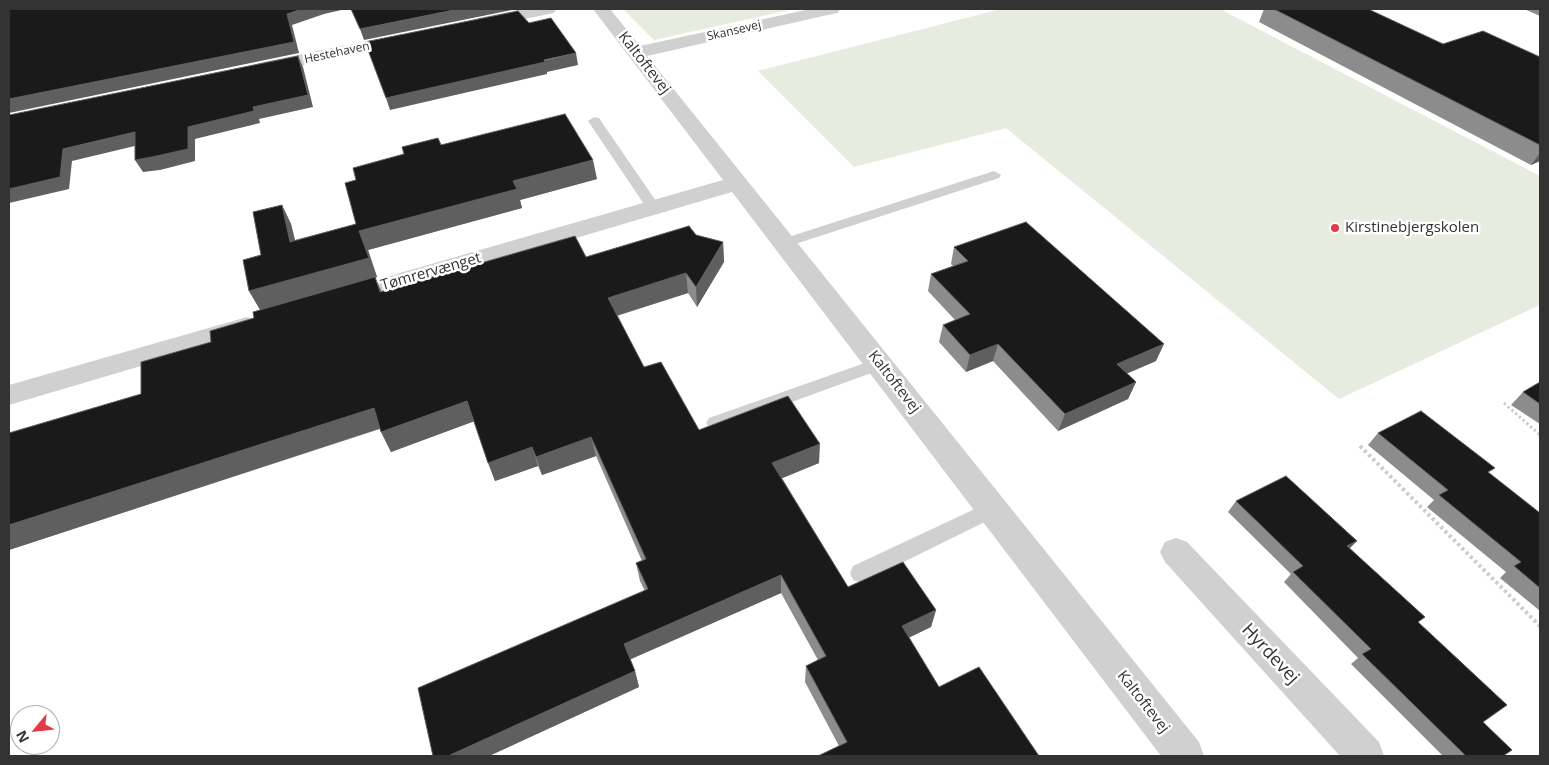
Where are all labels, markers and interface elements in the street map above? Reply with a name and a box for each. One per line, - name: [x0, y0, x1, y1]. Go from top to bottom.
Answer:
- street label: Skansevej: [706, 18, 762, 44]
- street label: Kaltoftevej: [614, 28, 674, 98]
- street label: Hestehaven: [303, 39, 371, 67]
- place label: Kirstinebjergskolen: [1345, 219, 1479, 237]
- marker: Kirstinebjergskolen: [1329, 222, 1341, 234]
- street label: Tømrervænget: [379, 249, 483, 295]
- street label: Kaltoftevej: [864, 347, 924, 417]
- street label: Hyrdevej: [1237, 619, 1303, 689]
- street label: Kaltoftevej: [1113, 667, 1173, 737]
- north arrow: [10, 705, 60, 755]
- text: N: [11, 727, 33, 746]

